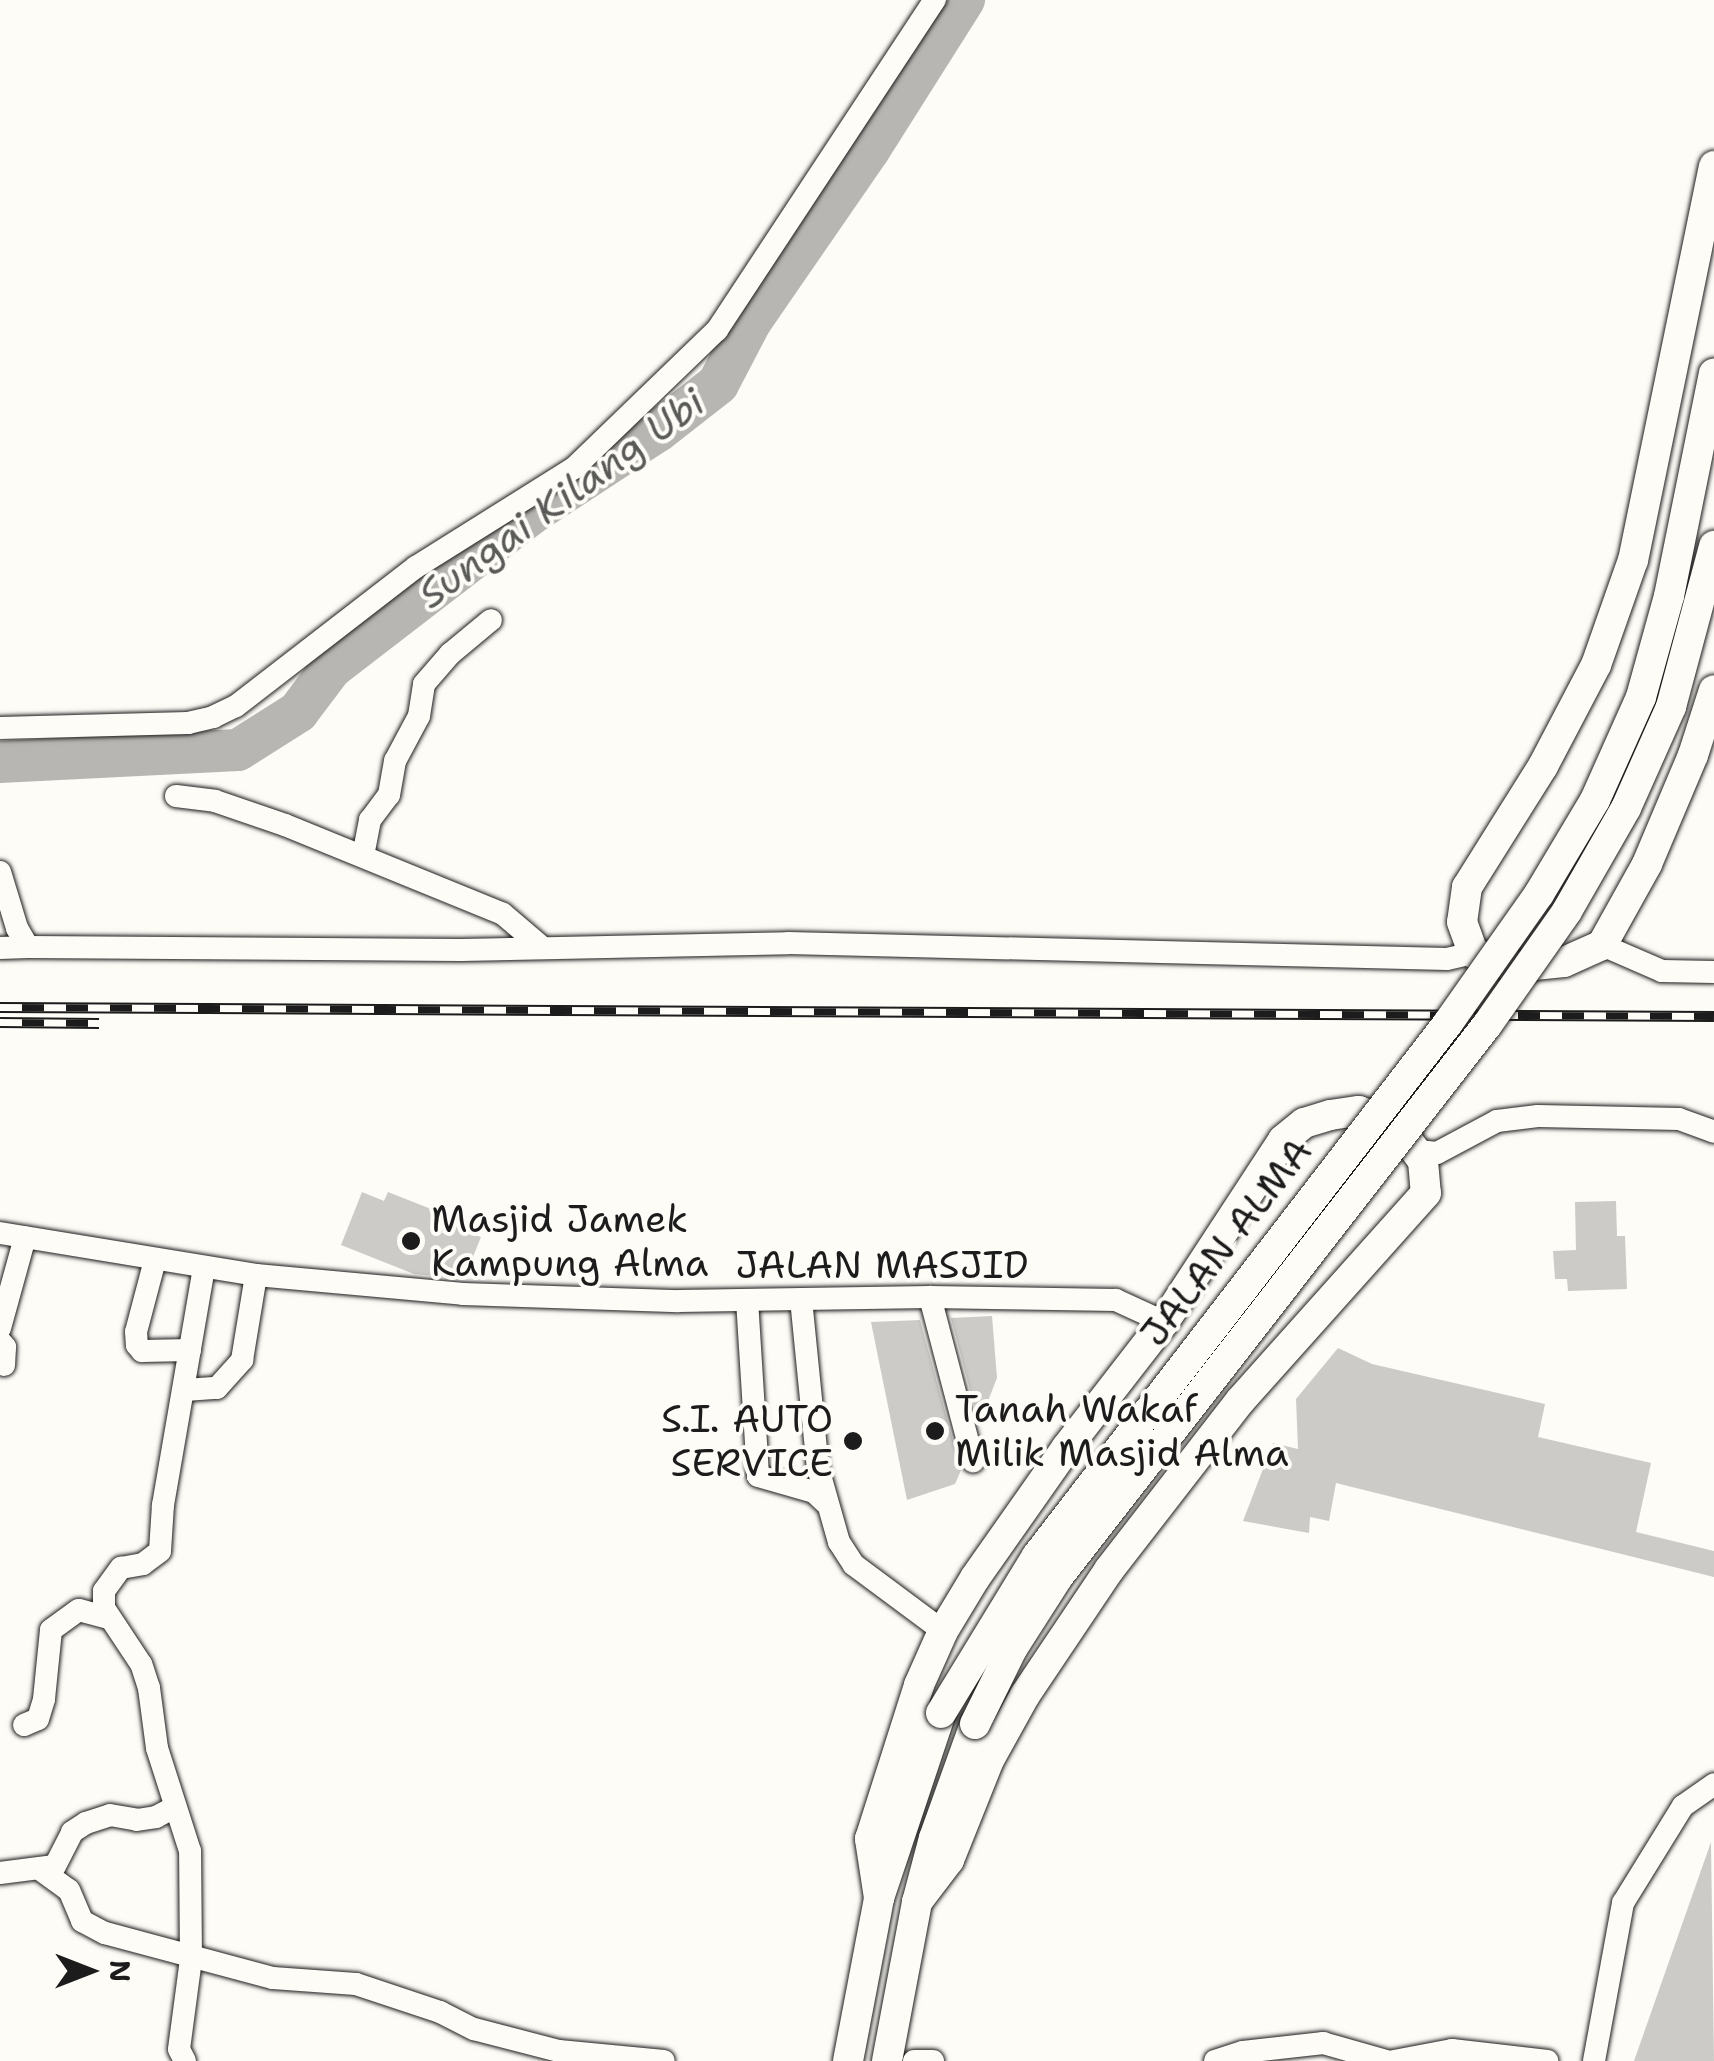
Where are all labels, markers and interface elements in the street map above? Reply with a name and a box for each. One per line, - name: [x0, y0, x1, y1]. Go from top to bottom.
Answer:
- water label: Sungai Kilang Ubi: [408, 378, 714, 618]
- street label: JALAN ALMA: [1131, 1129, 1321, 1355]
- place label: Masjid Jamek Kampung Alma: [431, 1196, 709, 1286]
- marker: Masjid Jamek Kampung Alma: [400, 1230, 422, 1252]
- street label: JALAN MASJID: [735, 1242, 1029, 1288]
- place label: Tanah Wakaf Milik Masjid Alma: [955, 1386, 1289, 1476]
- place label: S.I. AUTO SERVICE: [661, 1396, 833, 1486]
- marker: Tanah Wakaf Milik Masjid Alma: [924, 1420, 946, 1442]
- marker: S.I. AUTO SERVICE: [842, 1430, 864, 1452]
- north arrow: [40, 1921, 140, 2021]
- text: N: [101, 1960, 139, 1982]

